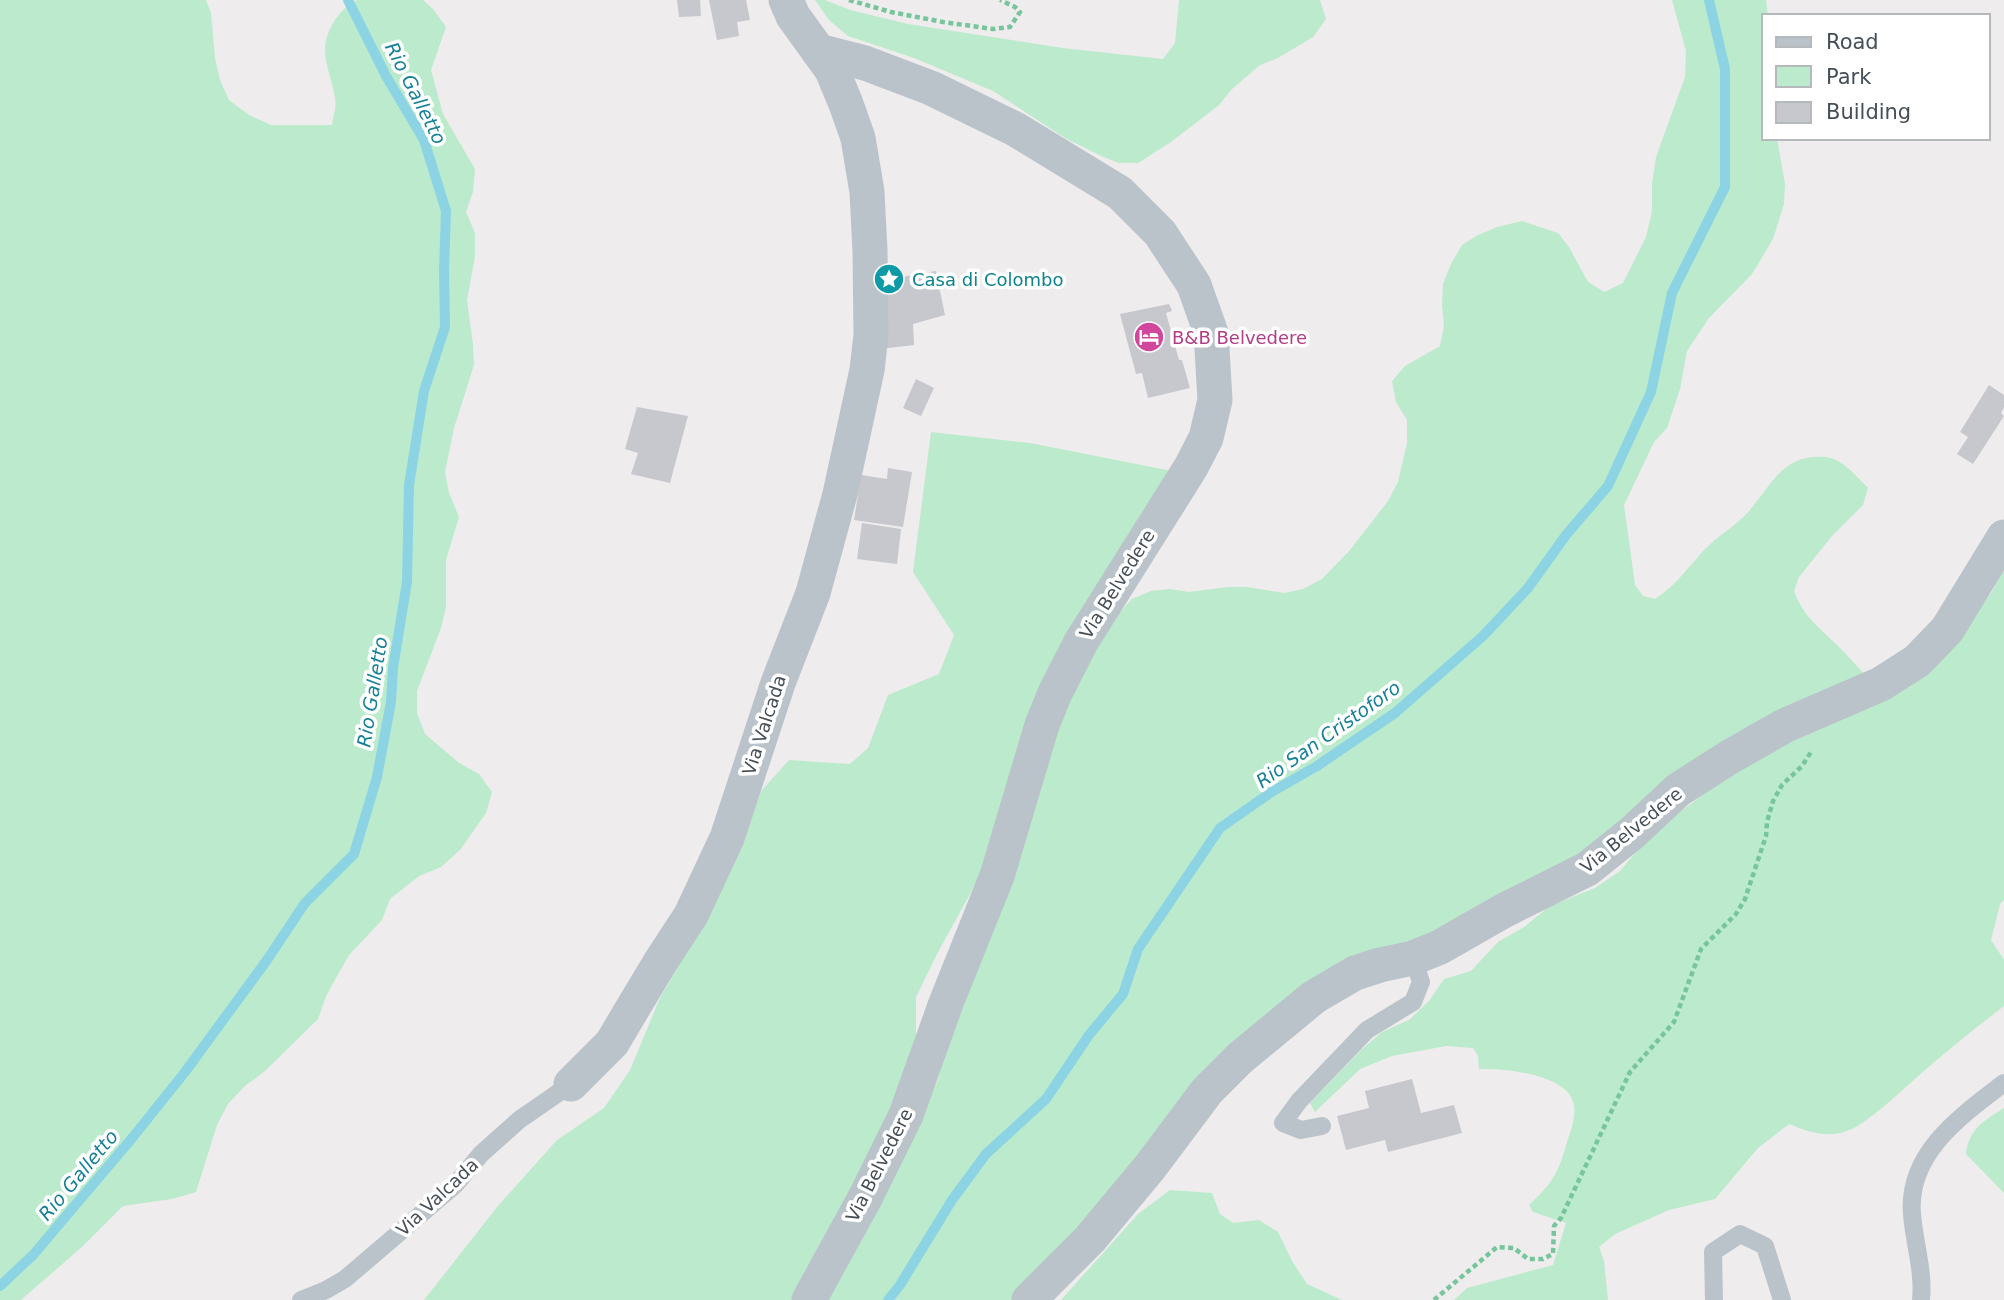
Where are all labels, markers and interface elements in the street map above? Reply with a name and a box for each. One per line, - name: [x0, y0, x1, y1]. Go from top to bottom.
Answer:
- legend: [1762, 14, 1990, 140]
- text: Road: [1826, 30, 1879, 54]
- water label: Rio Galletto: [381, 38, 451, 148]
- text: Park: [1826, 65, 1872, 89]
- text: Building: [1826, 100, 1911, 124]
- place icon: Casa di Colombo: [872, 262, 906, 296]
- place label: Casa di Colombo: [912, 269, 1063, 290]
- hotel icon: B&B Belvedere: [1132, 320, 1166, 354]
- place label: B&B Belvedere: [1172, 327, 1307, 348]
- street label: Via Belvedere: [1075, 526, 1159, 642]
- water label: Rio Galletto: [352, 635, 392, 749]
- street label: Via Valcada: [738, 672, 790, 778]
- water label: Rio San Cristoforo: [1252, 676, 1404, 792]
- street label: Via Belvedere: [1576, 783, 1686, 877]
- street label: Via Belvedere: [841, 1105, 917, 1225]
- water label: Rio Galletto: [34, 1125, 122, 1225]
- street label: Via Valcada: [392, 1154, 482, 1240]

